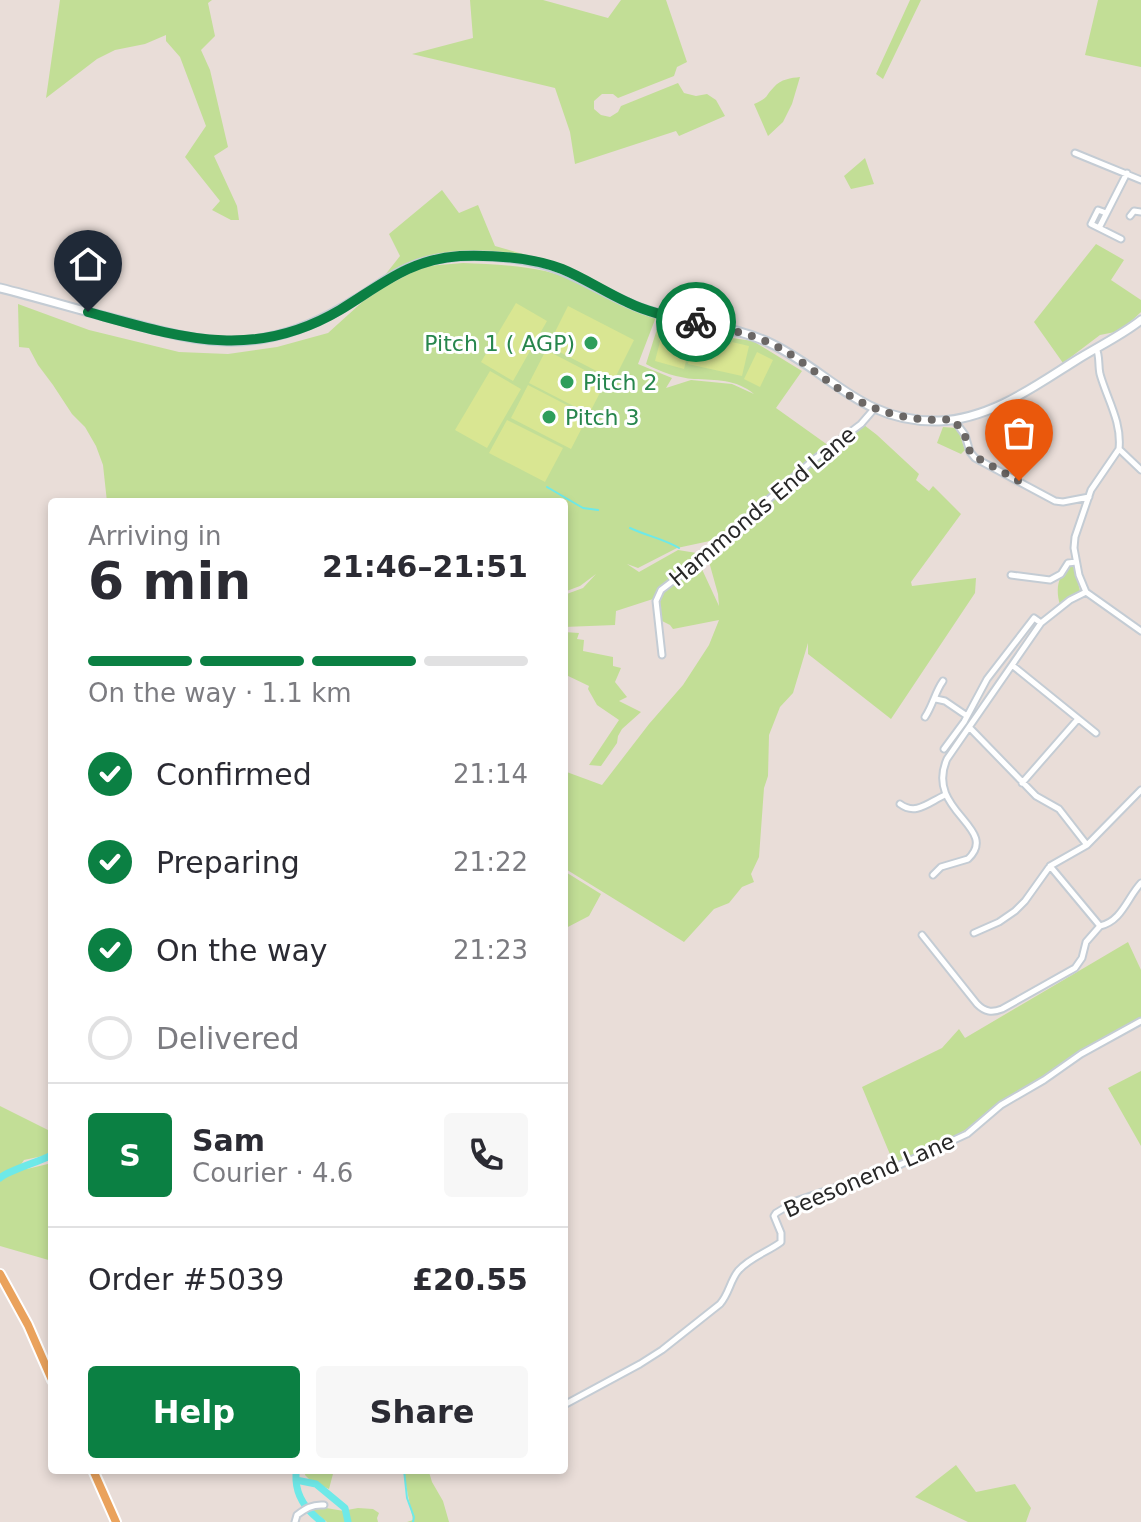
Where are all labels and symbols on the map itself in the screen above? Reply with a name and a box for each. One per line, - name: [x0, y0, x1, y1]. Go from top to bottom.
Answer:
- pin: [54, 230, 122, 312]
- courier: [656, 282, 736, 362]
- place label: Pitch 1 ( AGP): [424, 331, 575, 356]
- marker: Pitch 1 ( AGP): [582, 334, 600, 352]
- place label: Pitch 2: [583, 370, 658, 395]
- marker: Pitch 2: [558, 373, 576, 391]
- pin: [985, 399, 1053, 481]
- place label: Pitch 3: [565, 405, 640, 430]
- marker: Pitch 3: [540, 408, 558, 426]
- street label: Hammonds End Lane: [664, 421, 860, 591]
- street label: Beesonend Lane: [780, 1128, 958, 1223]

